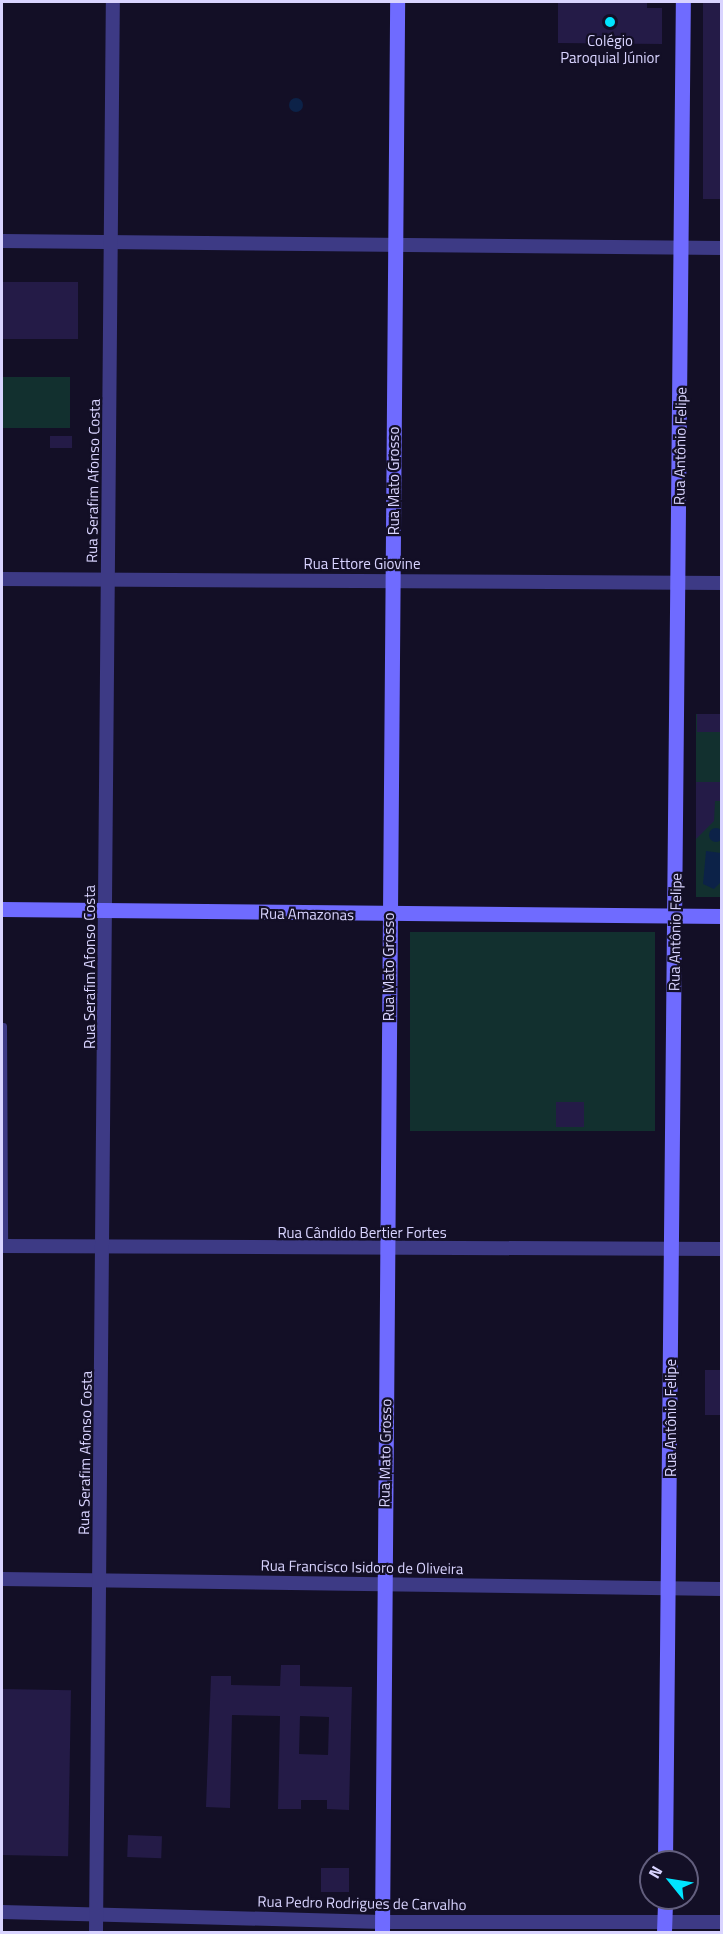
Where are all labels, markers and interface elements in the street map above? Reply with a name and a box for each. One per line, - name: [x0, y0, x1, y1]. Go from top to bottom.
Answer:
- marker: Colégio Paroquial Júnior: [603, 15, 617, 29]
- place label: Colégio Paroquial Júnior: [560, 31, 660, 66]
- street label: Rua Antônio Felipe: [670, 387, 690, 505]
- street label: Rua Serafim Afonso Costa: [83, 399, 103, 563]
- street label: Rua Mato Grosso: [385, 427, 403, 535]
- street label: Rua Ettore Giovine: [304, 555, 420, 573]
- street label: Rua Antônio Felipe: [665, 873, 685, 991]
- street label: Rua Serafim Afonso Costa: [81, 885, 99, 1049]
- street label: Rua Amazonas: [260, 904, 354, 924]
- street label: Rua Mato Grosso: [380, 913, 398, 1021]
- street label: Rua Cândido Bertier Fortes: [277, 1224, 447, 1242]
- street label: Rua Antônio Felipe: [662, 1359, 680, 1477]
- street label: Rua Serafim Afonso Costa: [75, 1371, 95, 1535]
- street label: Rua Mato Grosso: [375, 1399, 395, 1507]
- street label: Rua Francisco Isidoro de Oliveira: [260, 1556, 464, 1578]
- north arrow: [639, 1850, 699, 1910]
- text: N: [642, 1861, 668, 1883]
- street label: Rua Pedro Rodrigues de Carvalho: [257, 1892, 467, 1914]

